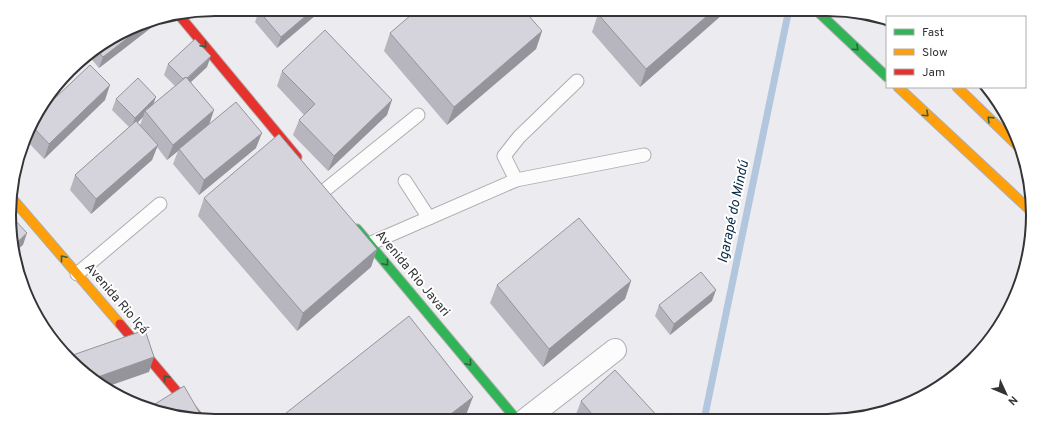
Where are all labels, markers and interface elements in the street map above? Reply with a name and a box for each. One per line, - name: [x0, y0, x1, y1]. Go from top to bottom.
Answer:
- legend: [886, 16, 1026, 88]
- text: Fast: [922, 25, 944, 41]
- one-way arrow: [199, 40, 206, 48]
- one-way arrow: [851, 43, 859, 51]
- text: Slow: [922, 45, 948, 61]
- text: Jam: [922, 65, 945, 81]
- one-way arrow: [921, 109, 929, 116]
- one-way arrow: [987, 116, 995, 124]
- water label: Igarapé do Mindú: [715, 158, 753, 265]
- street label: Avenida Rio Javari: [371, 228, 453, 320]
- one-way arrow: [61, 256, 68, 263]
- one-way arrow: [381, 258, 388, 266]
- street label: Avenida Rio Içá: [81, 260, 151, 338]
- one-way arrow: [465, 358, 472, 365]
- north arrow: [986, 374, 1026, 414]
- one-way arrow: [163, 376, 170, 383]
- text: N: [1005, 393, 1020, 408]

